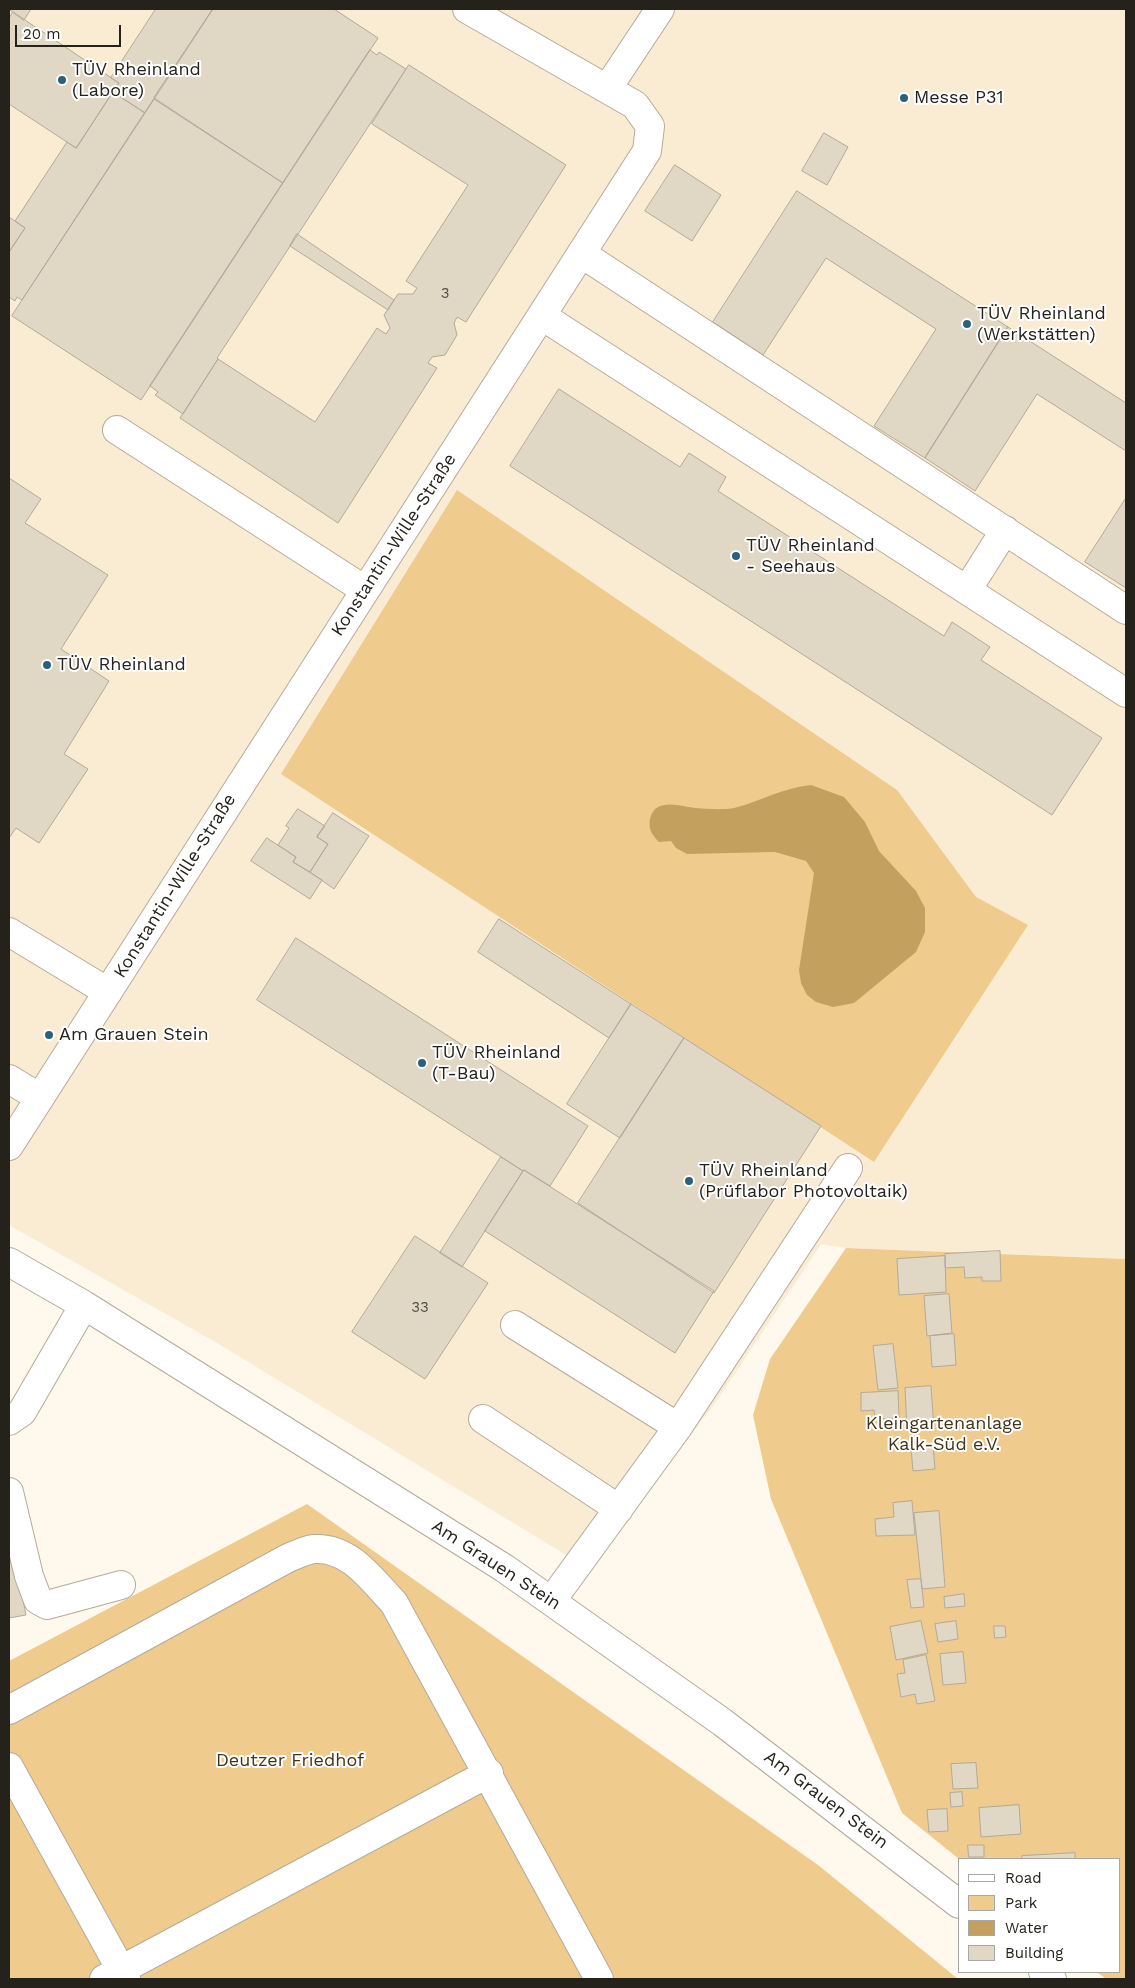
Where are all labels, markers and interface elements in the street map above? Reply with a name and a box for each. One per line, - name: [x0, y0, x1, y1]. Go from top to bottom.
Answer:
- scale bar: [18, 15, 124, 47]
- text: 20 m: [23, 25, 61, 43]
- place label: TÜV Rheinland (Labore): [72, 59, 201, 102]
- marker: TÜV Rheinland (Labore): [56, 74, 68, 86]
- place label: Messe P31: [914, 87, 1004, 109]
- marker: Messe P31: [898, 92, 910, 104]
- house number: 3: [441, 285, 449, 303]
- place label: TÜV Rheinland (Werkstätten): [977, 303, 1106, 346]
- marker: TÜV Rheinland (Werkstätten): [961, 318, 973, 330]
- street label: Konstantin-Wille-Straße: [327, 450, 461, 640]
- place label: TÜV Rheinland - Seehaus: [746, 535, 875, 578]
- marker: TÜV Rheinland - Seehaus: [730, 550, 742, 562]
- place label: TÜV Rheinland: [57, 654, 186, 676]
- marker: TÜV Rheinland: [41, 659, 53, 671]
- street label: Konstantin-Wille-Straße: [109, 790, 241, 982]
- place label: Am Grauen Stein: [59, 1024, 209, 1046]
- marker: Am Grauen Stein: [43, 1029, 55, 1041]
- place label: TÜV Rheinland (T-Bau): [432, 1042, 561, 1084]
- marker: TÜV Rheinland (T-Bau): [416, 1057, 428, 1069]
- place label: TÜV Rheinland (Prüflabor Photovoltaik): [699, 1160, 908, 1202]
- marker: TÜV Rheinland (Prüflabor Photovoltaik): [683, 1175, 695, 1187]
- house number: 33: [411, 1299, 429, 1317]
- park label: Kleingartenanlage Kalk-Süd e.V.: [866, 1413, 1022, 1456]
- street label: Am Grauen Stein: [427, 1515, 565, 1615]
- street label: Am Grauen Stein: [760, 1746, 892, 1854]
- park label: Deutzer Friedhof: [216, 1750, 364, 1772]
- legend: [958, 1858, 1120, 1973]
- text: Road: [1005, 1869, 1042, 1887]
- text: Park: [1005, 1894, 1037, 1912]
- text: Water: [1005, 1919, 1048, 1937]
- text: Building: [1005, 1944, 1063, 1962]

